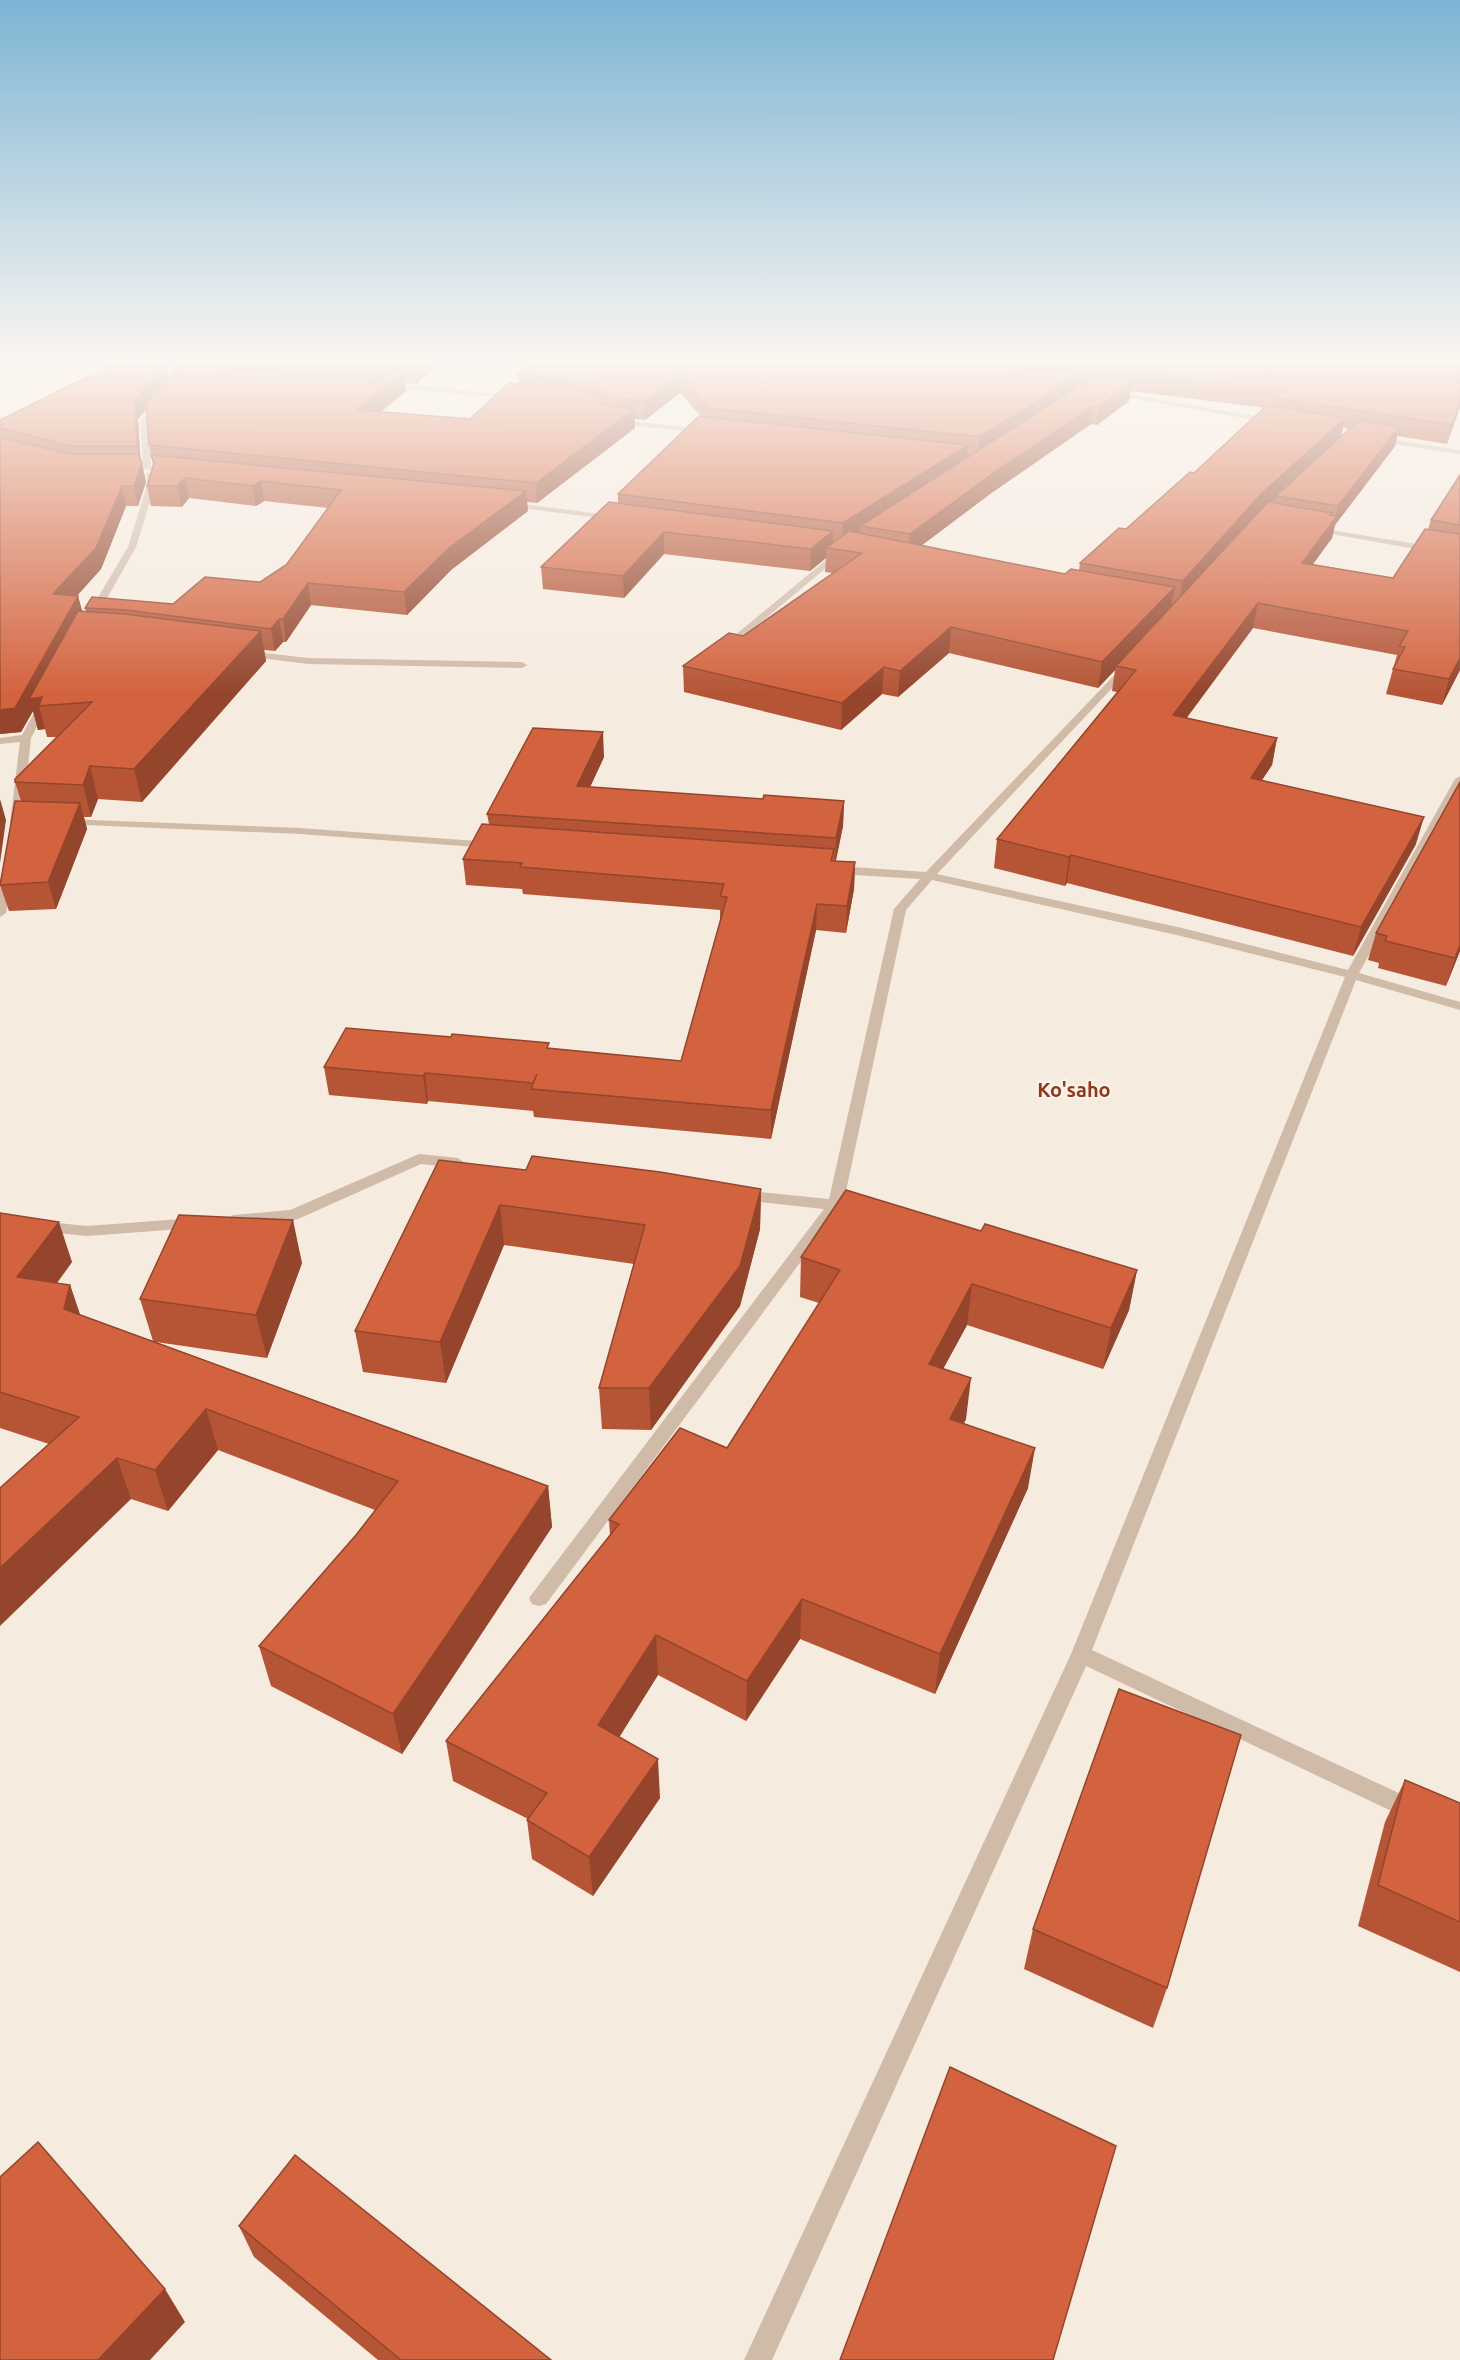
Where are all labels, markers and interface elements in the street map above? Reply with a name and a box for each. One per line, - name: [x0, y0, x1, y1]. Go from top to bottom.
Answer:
- district label: Ko'saho: [1037, 1078, 1111, 1101]

